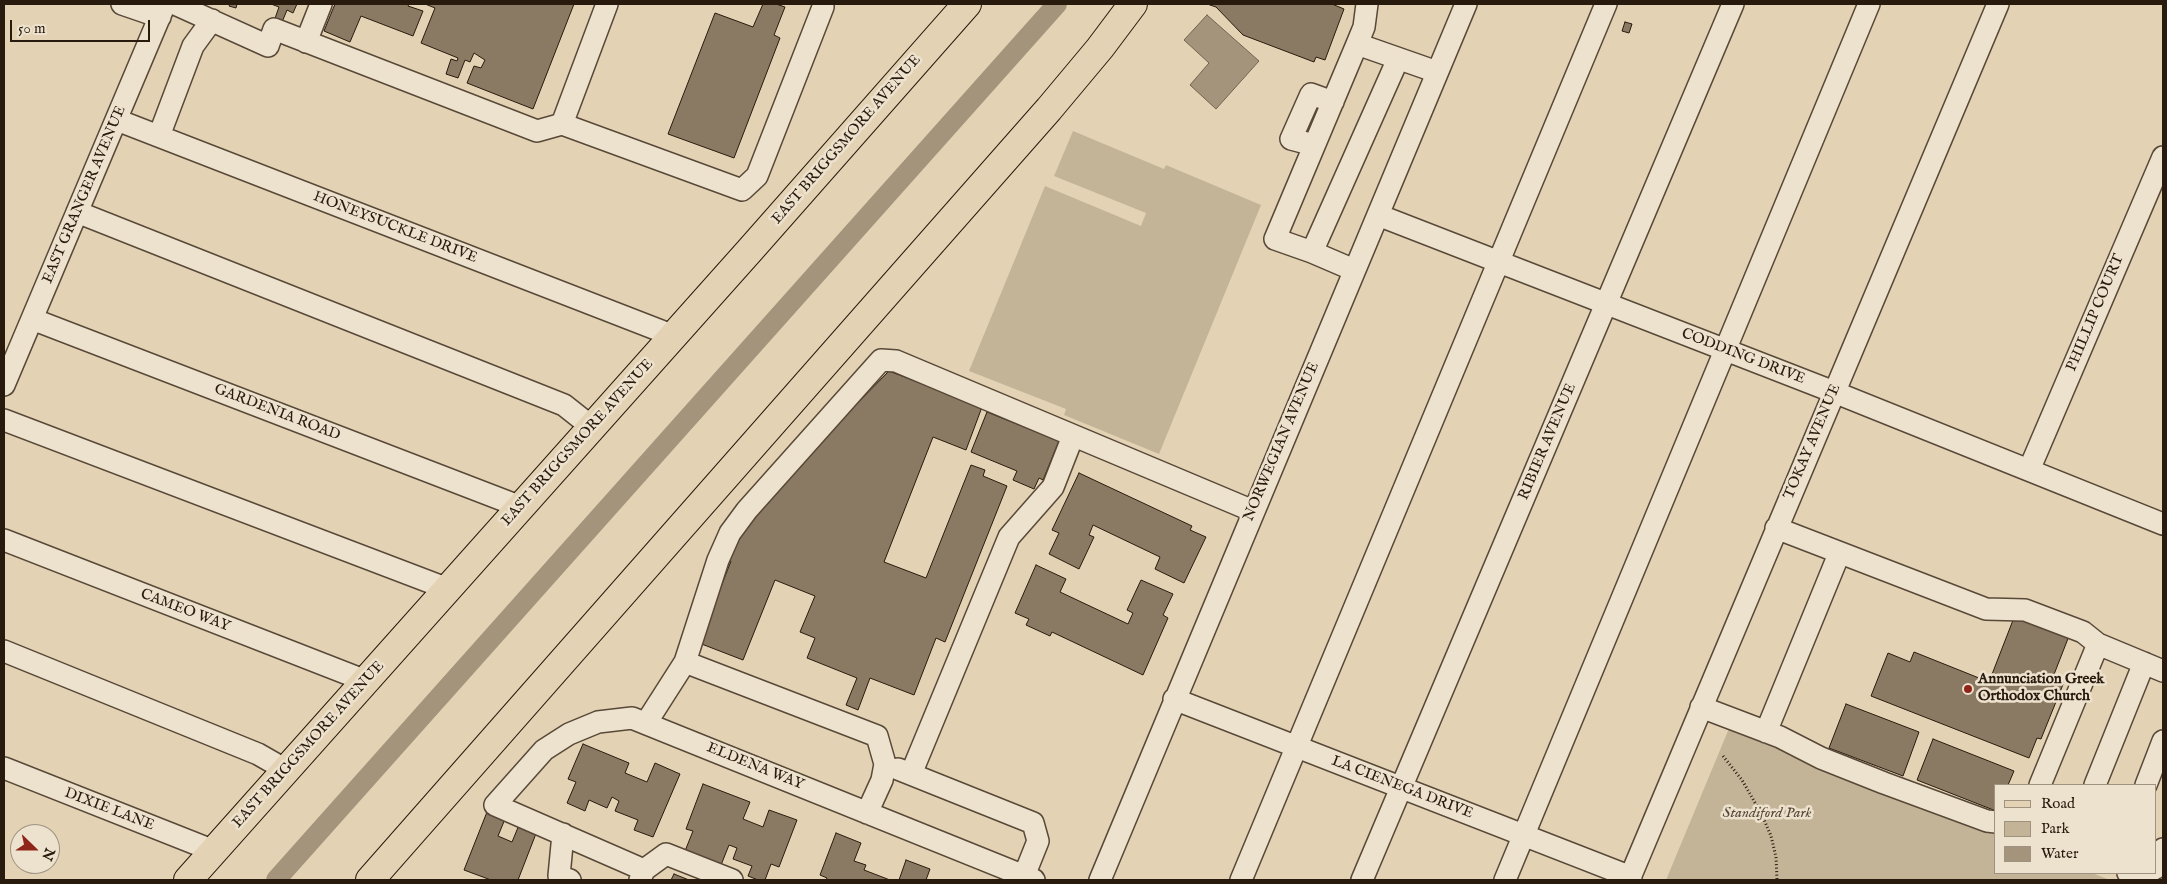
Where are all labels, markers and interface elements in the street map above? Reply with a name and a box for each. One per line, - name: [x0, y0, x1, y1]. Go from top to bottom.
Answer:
- scale bar: [12, 10, 152, 42]
- text: 50 m: [18, 19, 46, 38]
- street label: EAST BRIGGSMORE AVENUE: [769, 52, 925, 228]
- street label: EAST GRANGER AVENUE: [39, 103, 131, 287]
- street label: HONEYSUCKLE DRIVE: [310, 188, 480, 268]
- street label: PHILLIP COURT: [2063, 252, 2129, 374]
- street label: CODDING DRIVE: [1679, 325, 1807, 389]
- street label: EAST BRIGGSMORE AVENUE: [498, 356, 658, 530]
- street label: NORWEGIAN AVENUE: [1240, 360, 1324, 524]
- street label: GARDENIA ROAD: [211, 381, 343, 445]
- street label: RIBIER AVENUE: [1515, 381, 1581, 503]
- street label: TOKAY AVENUE: [1781, 382, 1845, 502]
- street label: CAMEO WAY: [138, 586, 232, 636]
- street label: EAST BRIGGSMORE AVENUE: [229, 658, 389, 832]
- place label: Annunciation Greek Orthodox Church: [1978, 671, 2104, 706]
- marker: Annunciation Greek Orthodox Church: [1962, 683, 1974, 695]
- street label: ELDENA WAY: [704, 739, 806, 795]
- street label: LA CIENEGA DRIVE: [1329, 753, 1475, 823]
- legend: [1994, 784, 2157, 874]
- street label: DIXIE LANE: [62, 785, 156, 835]
- text: Road: [2041, 794, 2075, 813]
- park label: Standiford Park: [1723, 805, 1811, 823]
- text: Park: [2041, 819, 2070, 838]
- north arrow: [10, 824, 60, 874]
- text: Water: [2041, 844, 2078, 863]
- text: N: [37, 845, 59, 863]

